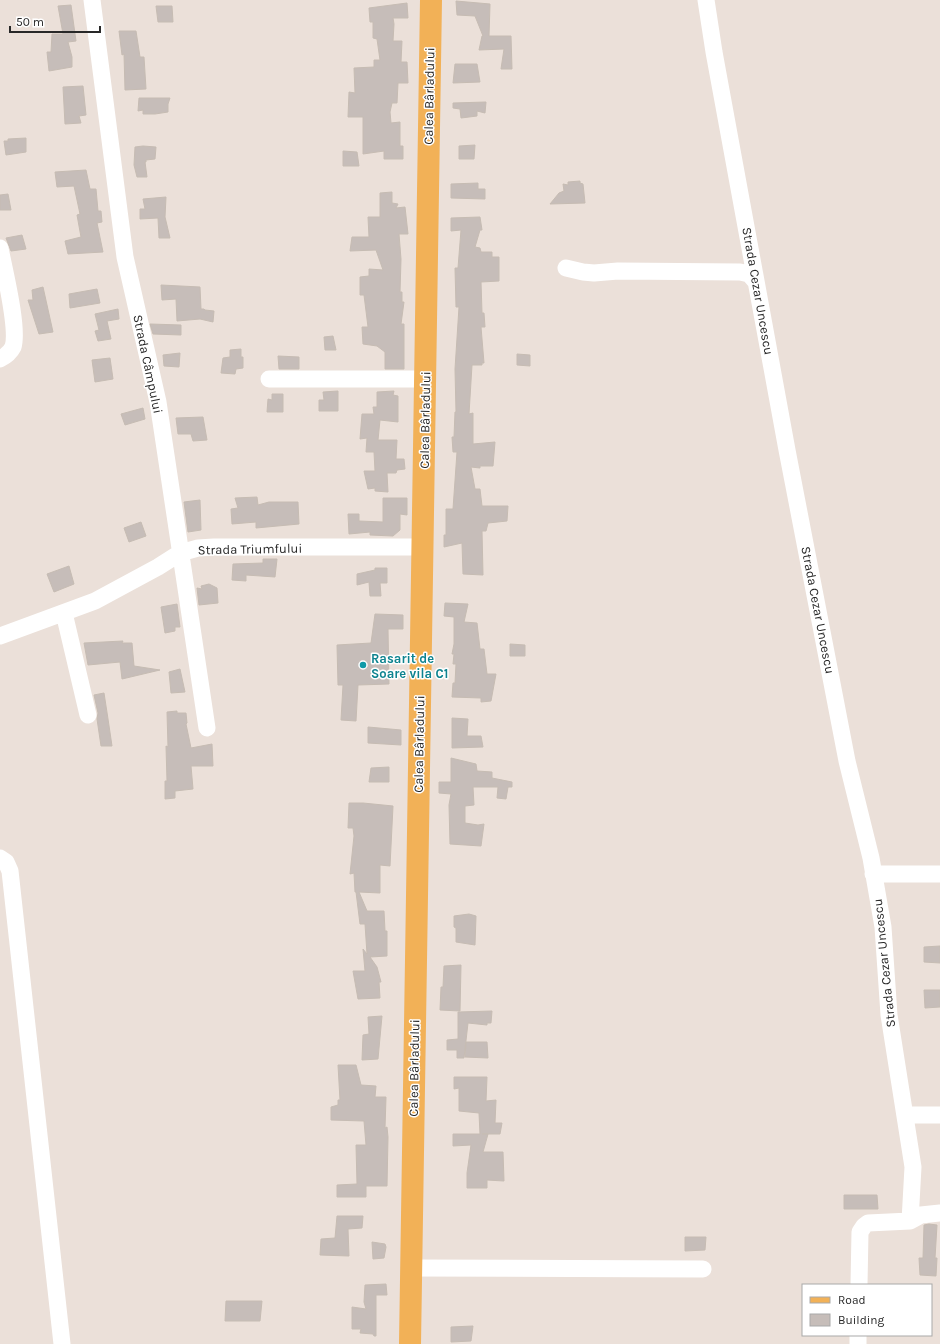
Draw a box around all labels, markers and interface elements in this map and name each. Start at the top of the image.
scale bar [10,8,100,34]
text: 50 m [16,15,44,29]
street label: Calea Bârladului [421,47,437,145]
street label: Strada Cezar Uncescu [739,226,777,356]
street label: Strada Câmpului [130,313,166,415]
street label: Calea Bârladului [417,371,433,469]
street label: Strada Triumfului [198,541,302,557]
street label: Strada Cezar Uncescu [798,545,838,675]
place label: Rasarit de Soare vila C1 [371,651,448,681]
marker: Rasarit de Soare vila C1 [358,660,368,670]
street label: Calea Bârladului [411,695,427,793]
street label: Strada Cezar Uncescu [870,898,898,1028]
street label: Calea Bârladului [406,1019,422,1117]
legend [802,1284,932,1336]
text: Road [838,1293,866,1307]
text: Building [838,1313,885,1327]

